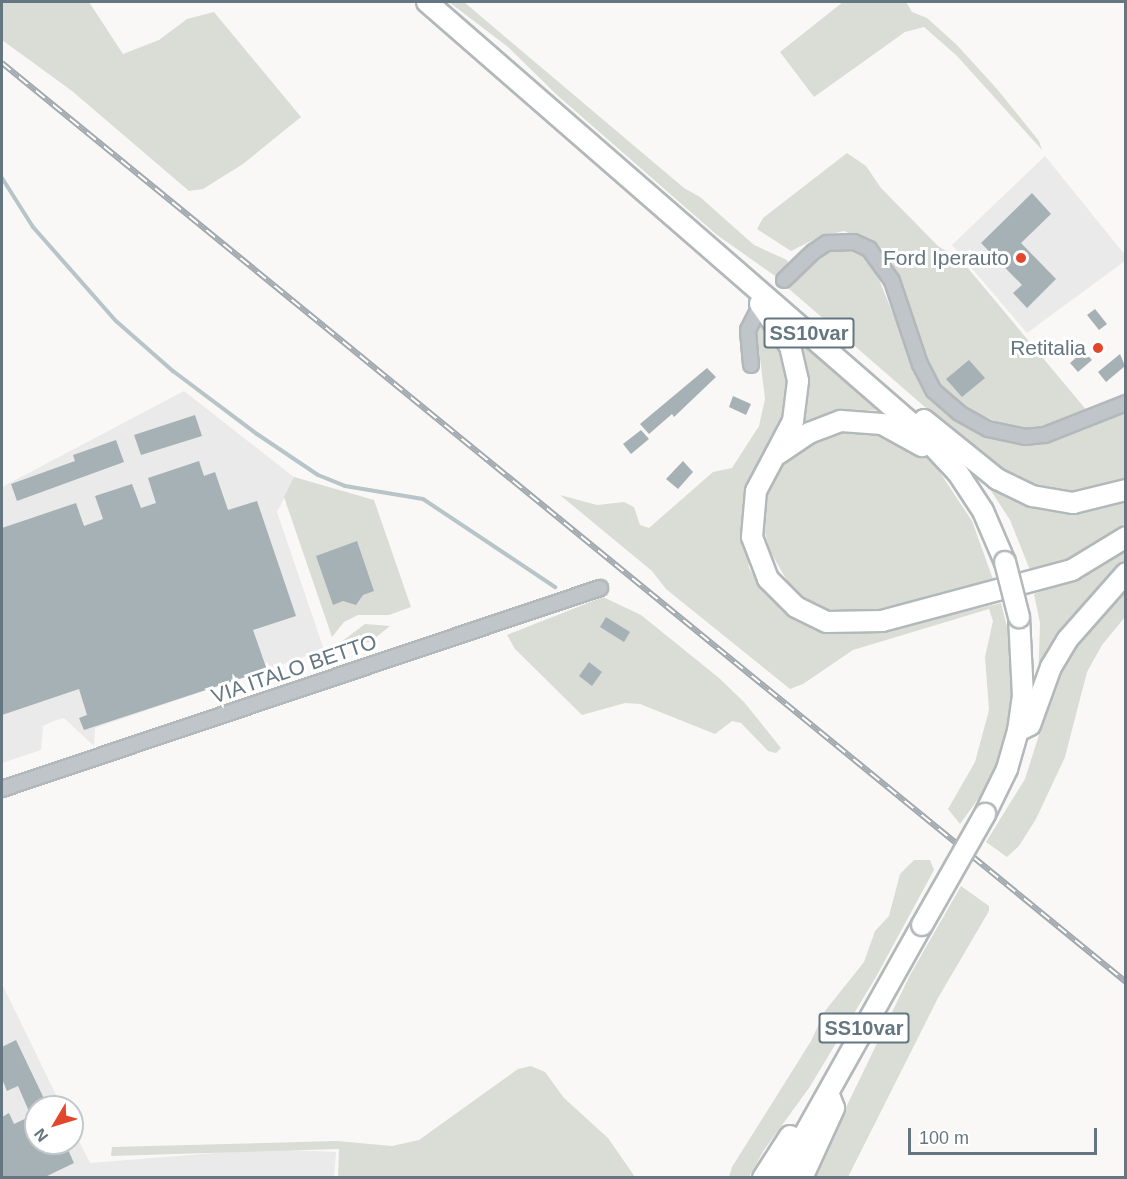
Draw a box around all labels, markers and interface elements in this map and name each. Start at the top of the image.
place label: Ford Iperauto [883,245,1009,271]
marker: Ford Iperauto [1014,251,1028,265]
road number: SS10var [762,316,856,350]
place label: Retitalia [1010,335,1086,361]
marker: Retitalia [1091,341,1105,355]
street label: VIA ITALO BETTO [208,629,380,709]
road number: SS10var [818,1011,910,1045]
north arrow [24,1095,84,1155]
scale bar [911,1116,1100,1154]
text: N [31,1125,51,1145]
text: 100 m [919,1128,969,1148]

